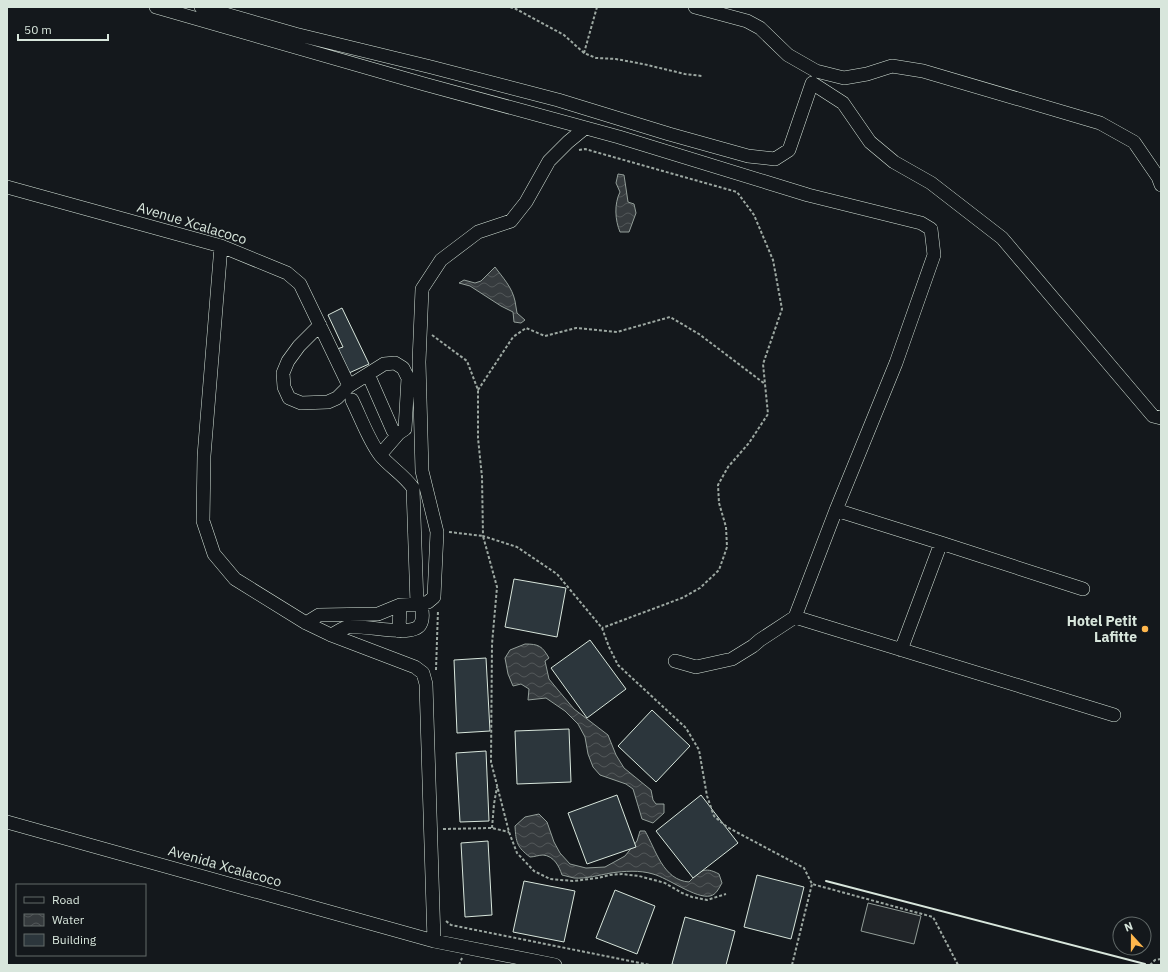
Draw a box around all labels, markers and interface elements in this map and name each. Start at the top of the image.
scale bar [18,16,108,42]
text: 50 m [24,22,52,37]
street label: Avenue Xcalacoco [135,198,249,248]
place label: Hotel Petit Lafitte [1067,612,1137,646]
marker: Hotel Petit Lafitte [1140,624,1150,634]
street label: Avenida Xcalacoco [166,841,284,891]
legend [16,884,146,956]
text: Road [52,892,80,907]
text: Water [52,912,85,927]
north arrow [1112,916,1152,956]
text: N [1122,919,1135,935]
text: Building [52,932,97,947]

